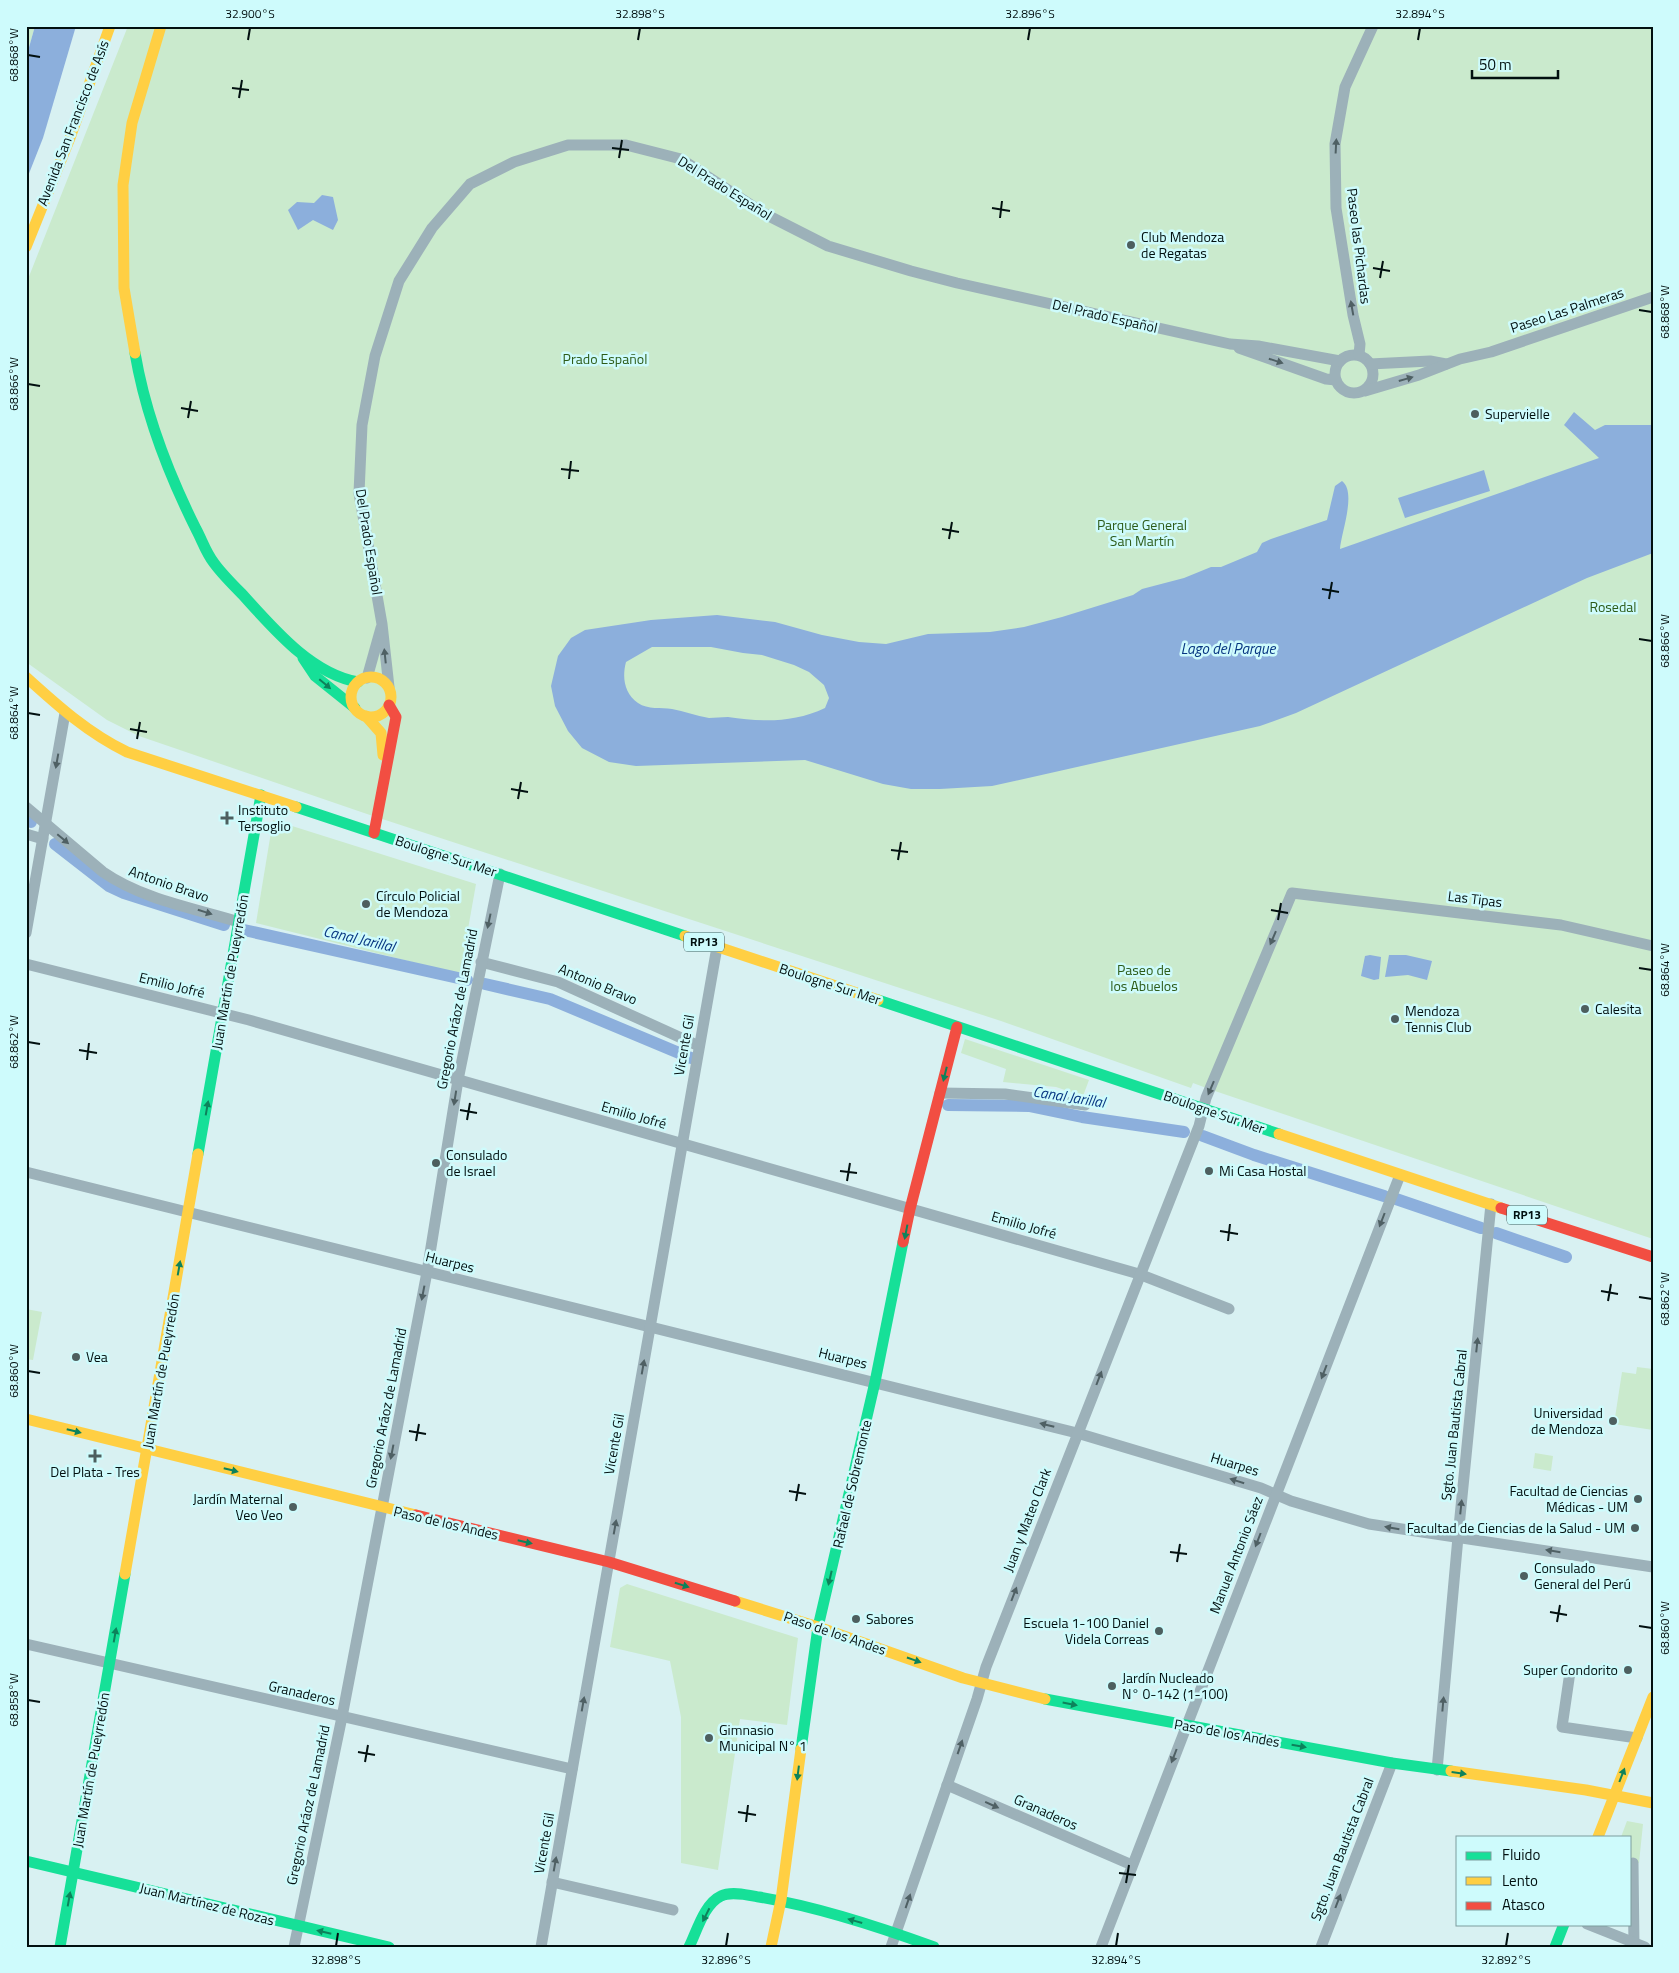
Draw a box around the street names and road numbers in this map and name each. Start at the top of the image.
street label: Avenida San Francisco de Asís [31,37,114,209]
street label: Del Prado Español [674,150,776,225]
street label: Paseo las Pichardas [1342,187,1377,305]
street label: Paseo Las Palmeras [1507,281,1626,338]
street label: Del Prado Español [1050,293,1160,338]
street label: Del Prado Español [351,487,388,597]
street label: Boulogne Sur Mer [393,829,500,882]
street label: Antonio Bravo [126,860,212,907]
street label: Las Tipas [1447,885,1503,912]
street label: Juan Martín de Pueyrredón [206,893,253,1051]
street label: Gregorio Aráoz de Lamadrid [431,927,482,1091]
road number: RP13 [684,932,724,952]
street label: Boulogne Sur Mer [777,957,884,1010]
street label: Antonio Bravo [556,958,641,1010]
street label: Emilio Jofré [137,966,207,1003]
street label: Vicente Gil [668,1013,699,1077]
street label: Boulogne Sur Mer [1161,1084,1268,1139]
street label: Emilio Jofré [599,1095,669,1134]
street label: Emilio Jofré [989,1205,1059,1244]
road number: RP13 [1507,1206,1547,1224]
street label: Huarpes [423,1245,477,1278]
street label: Juan Martín de Pueyrredón [137,1292,184,1450]
street label: Gregorio Aráoz de Lamadrid [360,1326,411,1490]
street label: Huarpes [816,1341,870,1374]
street label: Sgto. Juan Bautista Cabral [1435,1348,1472,1502]
street label: Vicente Gil [598,1412,629,1476]
street label: Rafael de Sobremonte [827,1418,876,1550]
street label: Huarpes [1208,1446,1262,1481]
street label: Juan y Mateo Clark [997,1465,1056,1575]
street label: Manuel Antonio Sáez [1203,1493,1268,1617]
street label: Paso de los Andes [392,1500,501,1545]
street label: Paso de los Andes [781,1605,889,1660]
street label: Granaderos [267,1675,338,1710]
street label: Juan Martín de Pueyrredón [67,1691,114,1849]
street label: Paso de los Andes [1173,1713,1282,1752]
street label: Gregorio Aráoz de Lamadrid [280,1723,335,1887]
street label: Sgto. Juan Bautista Cabral [1305,1774,1379,1923]
street label: Granaderos [1011,1788,1082,1835]
street label: Vicente Gil [528,1811,559,1875]
street label: Juan Martínez de Rozas [138,1877,277,1930]

